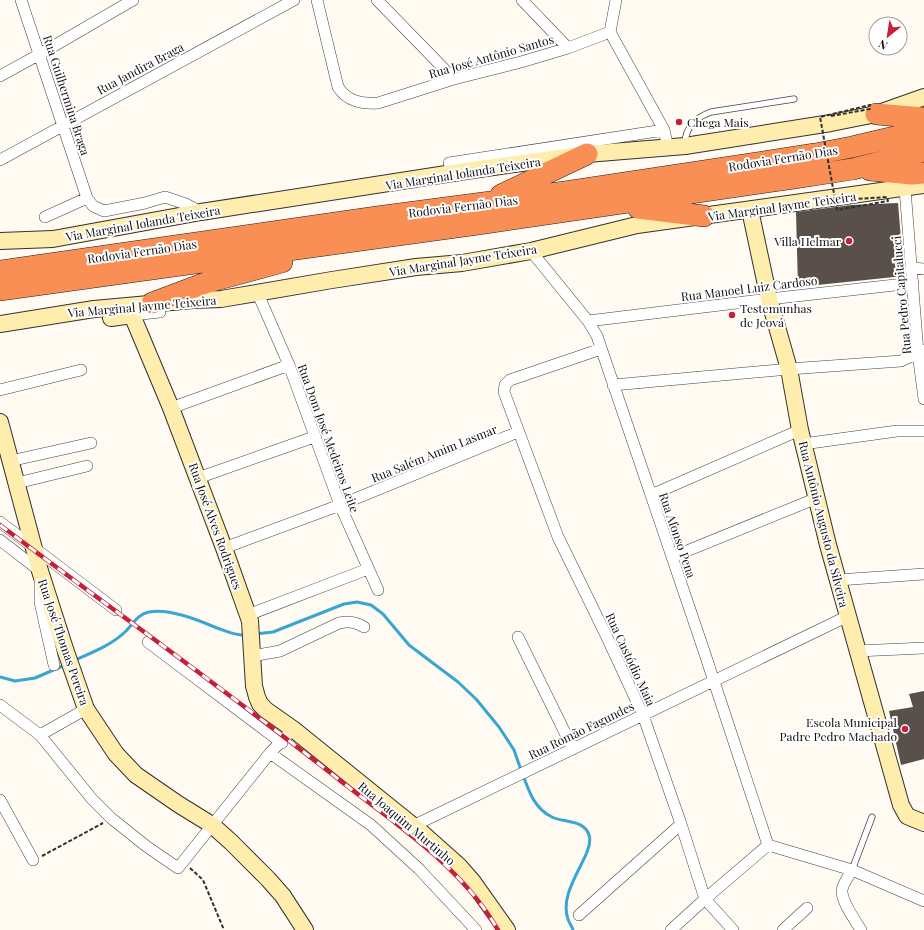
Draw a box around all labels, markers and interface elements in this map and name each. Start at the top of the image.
north arrow [868,16,908,56]
street label: Rua José Antônio Santos [427,30,555,82]
street label: Rua Guilhermina Braga [40,33,94,157]
text: N [876,37,890,54]
street label: Rua Jandira Braga [94,38,186,98]
place label: Chega Mais [687,114,749,130]
marker: Chega Mais [674,117,684,127]
street label: Rodovia Fernão Dias [727,141,839,175]
street label: Via Marginal Iolanda Teixeira [383,153,542,193]
street label: Via Marginal Jayme Teixeira [706,188,857,224]
street label: Rodovia Fernão Dias [407,191,519,221]
street label: Via Marginal Iolanda Teixeira [64,202,221,245]
place label: Villa Helmar [773,233,842,249]
street label: Rodovia Fernão Dias [86,235,198,267]
street label: Rua Pedro Capitalucci [888,235,914,355]
marker: Villa Helmar [844,236,854,246]
street label: Via Marginal Jayme Teixeira [387,240,538,280]
street label: Rua Manoel Luiz Cardoso [680,272,819,304]
street label: Via Marginal Jayme Teixeira [66,292,217,321]
place label: Testemunhas de Jeová [740,300,812,330]
marker: Testemunhas de Jeová [727,310,737,320]
street label: Rua Dom José Medeiros Leite [295,361,363,515]
street label: Rua Salém Amim Lasmar [369,420,500,486]
street label: Rua Antônio Augusto da Silveira [796,439,852,609]
street label: Rua José Alves Rodrigues [186,460,246,592]
street label: Rua Afonso Pena [656,490,700,580]
street label: Rua José Thomas Pereira [35,577,93,707]
street label: Rua Custódio Maia [602,610,660,708]
street label: Rua Romão Fagundes [526,697,636,763]
place label: Escola Municipal Padre Pedro Machado [780,714,898,744]
marker: Escola Municipal Padre Pedro Machado [900,724,910,734]
street label: Rua Joaquim Murtinho [355,778,459,869]

